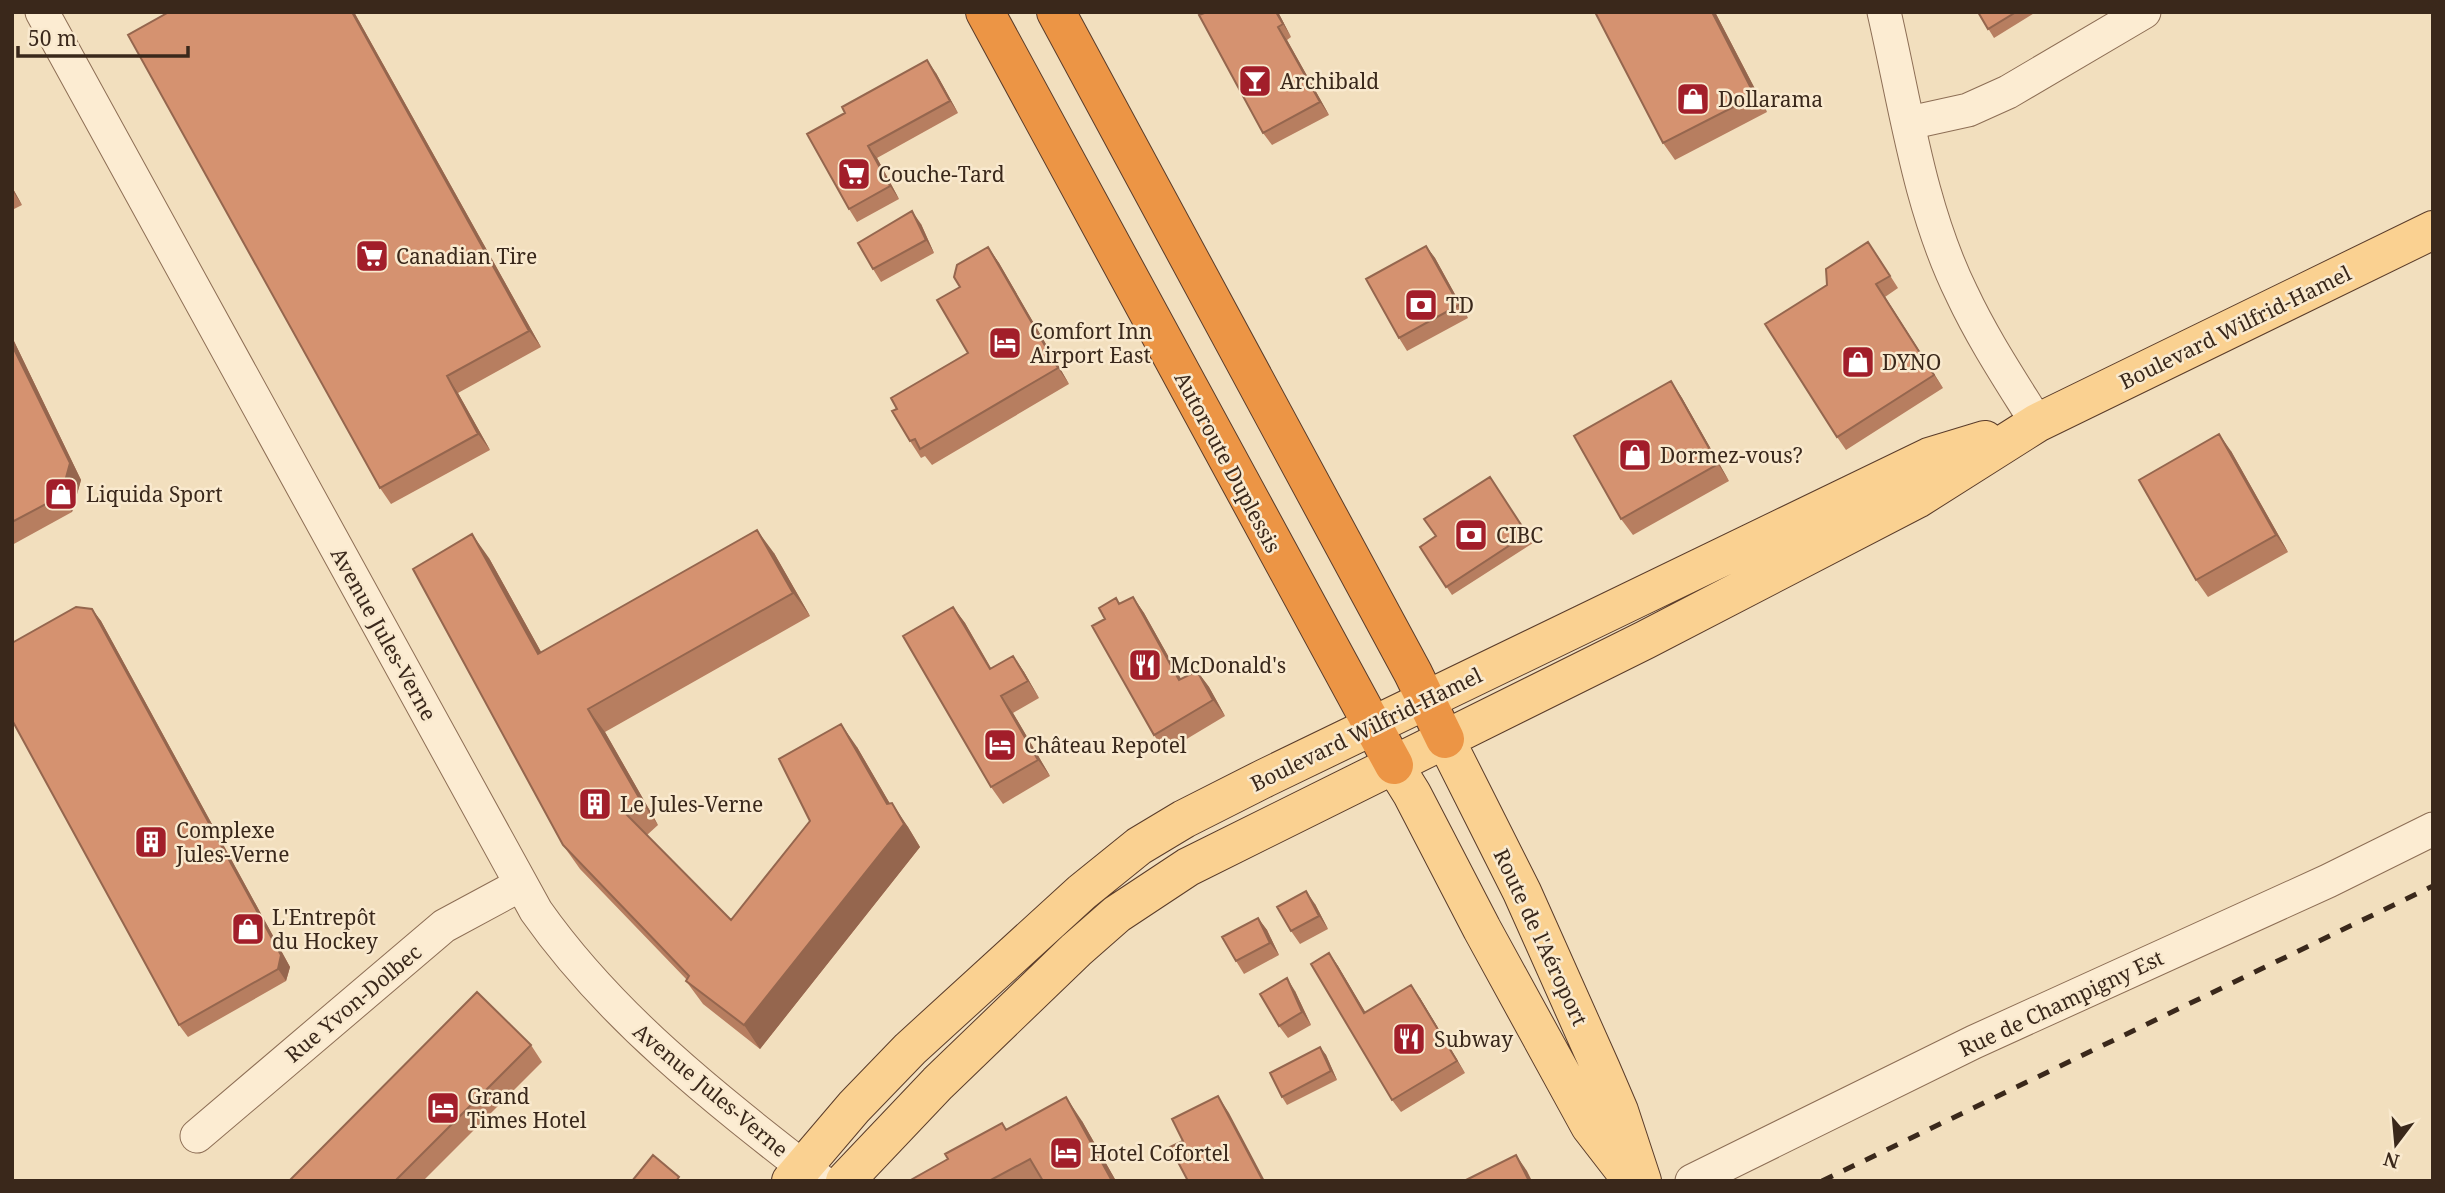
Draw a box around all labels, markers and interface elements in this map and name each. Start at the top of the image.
scale bar [18,14,187,58]
text: 50 m [28,24,77,52]
bar icon: Archibald [1236,62,1274,100]
place label: Archibald [1280,67,1379,95]
shop icon: Dollarama [1674,80,1712,118]
place label: Dollarama [1718,85,1823,113]
supermarket icon: Couche-Tard [835,155,873,193]
place label: Couche-Tard [878,160,1005,188]
supermarket icon: Canadian Tire [353,237,391,275]
place label: Canadian Tire [396,242,537,270]
street label: Boulevard Wilfrid-Hamel [2115,258,2356,395]
bank icon: TD [1402,286,1440,324]
place label: TD [1446,291,1474,319]
place label: Comfort Inn Airport East [1030,317,1152,369]
hotel icon: Comfort Inn Airport East [986,324,1024,362]
shop icon: DYNO [1839,343,1877,381]
place label: DYNO [1882,348,1941,376]
street label: Autoroute Duplessis [1168,367,1288,557]
shop icon: Dormez-vous? [1616,436,1654,474]
place label: Dormez-vous? [1660,441,1803,469]
shop icon: Liquida Sport [42,475,80,513]
place label: Liquida Sport [86,480,223,508]
bank icon: CIBC [1452,516,1490,554]
place label: CIBC [1496,521,1543,549]
street label: Avenue Jules-Verne [325,542,443,726]
restaurant icon: McDonald's [1126,646,1164,684]
place label: McDonald's [1170,651,1286,679]
street label: Boulevard Wilfrid-Hamel [1246,660,1487,797]
hotel icon: Château Repotel [981,726,1019,764]
place label: Château Repotel [1024,731,1187,759]
building icon: Le Jules-Verne [576,785,614,823]
place label: Le Jules-Verne [620,790,763,818]
place label: Complexe Jules-Verne [175,816,289,868]
building icon: Complexe Jules-Verne [132,823,170,861]
street label: Route de l'Aéroport [1488,844,1594,1030]
place label: L'Entrepôt du Hockey [272,903,378,955]
shop icon: L'Entrepôt du Hockey [229,910,267,948]
street label: Rue Yvon-Dolbec [279,938,427,1068]
street label: Rue de Champigny Est [1954,943,2168,1063]
street label: Avenue Jules-Verne [628,1017,794,1163]
restaurant icon: Subway [1390,1020,1428,1058]
place label: Subway [1434,1025,1513,1053]
place label: Grand Times Hotel [467,1082,587,1134]
hotel icon: Grand Times Hotel [424,1089,462,1127]
north arrow [2361,1109,2431,1179]
hotel icon: Hotel Cofortel [1047,1134,1085,1172]
place label: Hotel Cofortel [1090,1139,1230,1167]
text: N [2381,1146,2402,1175]

